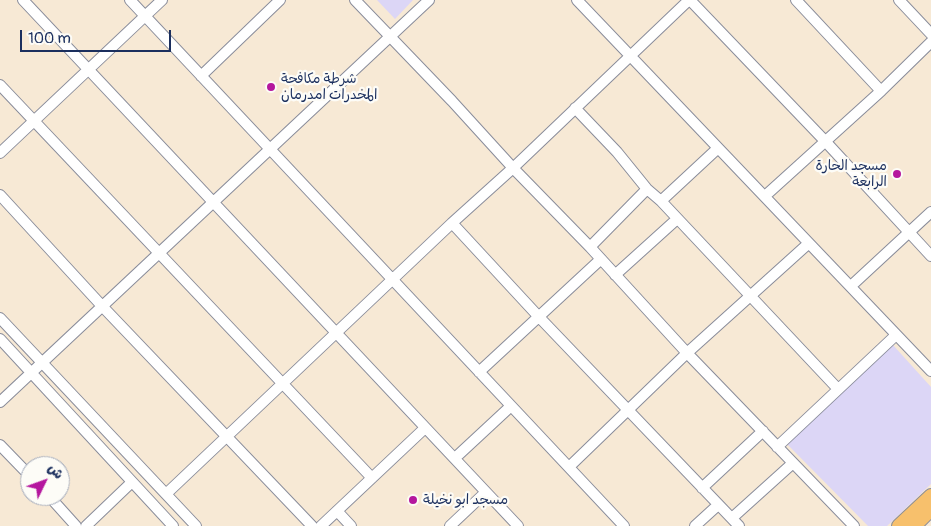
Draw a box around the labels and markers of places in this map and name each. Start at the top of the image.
place label: شرطة مكافحة المخدرات امدرمان [281,71,377,104]
marker: شرطة مكافحة المخدرات امدرمان [265,81,277,93]
place label: مسجد الحارة الرابعة [815,158,887,190]
marker: مسجد الحارة الرابعة [891,168,903,180]
place label: مسجد ابو نخيلة [423,492,508,508]
marker: مسجد ابو نخيلة [407,494,419,506]

